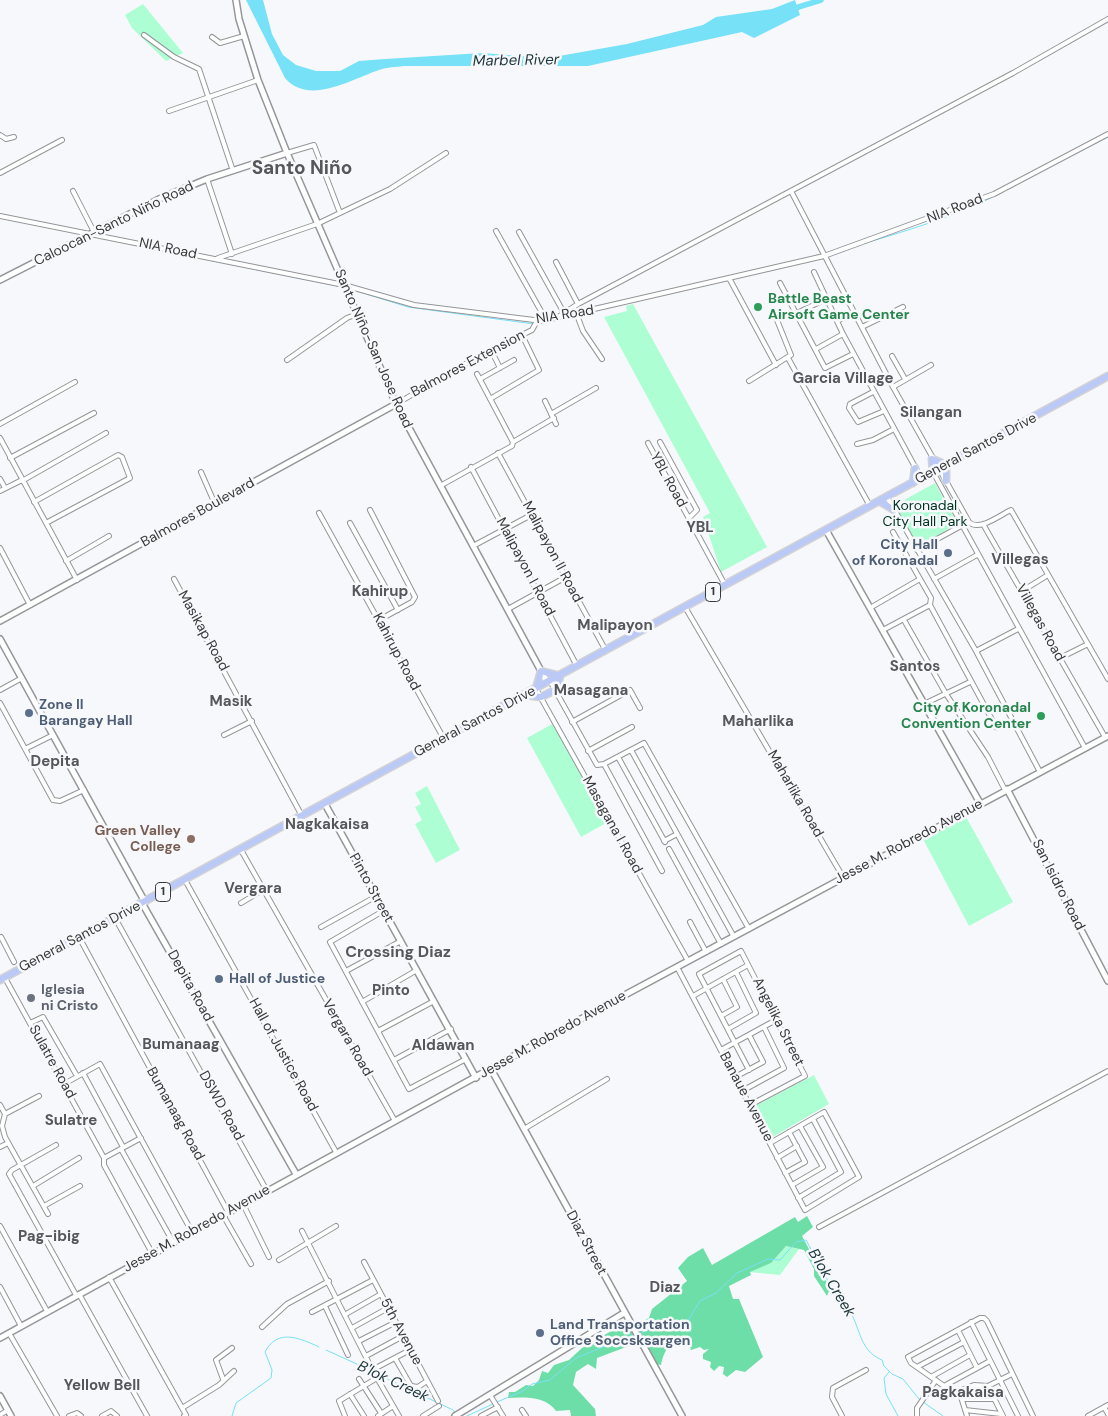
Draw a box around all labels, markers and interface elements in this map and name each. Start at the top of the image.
water label: Marbel River [473,51,559,71]
district label: Santo Niño [252,158,352,180]
street label: Caloocan-Santo Niño Road [31,178,197,270]
street label: NIA Road [925,191,985,227]
street label: NIA Road [138,235,198,263]
street label: Santo Niño-San Jose Road [330,267,416,431]
place label: Battle Beast Airsoft Game Center [768,291,909,324]
marker: Battle Beast Airsoft Game Center [752,301,764,313]
street label: NIA Road [535,302,595,328]
street label: Balmores Extension [408,327,528,401]
district label: Garcia Village [792,370,894,388]
district label: Silangan [900,404,962,422]
street label: General Santos Drive [912,410,1040,488]
street label: YBL Road [646,450,690,510]
street label: Balmores Boulevard [138,475,258,551]
park label: Koronadal City Hall Park [882,498,968,530]
street label: Malipayon II Road [518,499,586,605]
street label: Malipayon I Road [492,515,558,619]
district label: YBL [686,519,714,537]
place label: City Hall of Koronadal [852,537,938,570]
marker: City Hall of Koronadal [942,547,954,559]
district label: Villegas [991,551,1049,569]
street label: Villegas Road [1012,581,1068,665]
road number: 1 [706,582,720,602]
district label: Kahirup [352,583,408,601]
street label: Masikap Road [174,588,232,674]
street label: Kahirup Road [369,610,423,694]
district label: Malipayon [577,617,653,635]
district label: Santos [890,658,940,676]
district label: Masagana [554,682,628,700]
street label: General Santos Drive [411,683,539,761]
district label: Masik [210,693,252,711]
place label: Zone II Barangay Hall [39,697,132,730]
place label: City of Koronadal Convention Center [901,700,1031,732]
marker: Zone II Barangay Hall [23,707,35,719]
marker: City of Koronadal Convention Center [1035,710,1047,722]
district label: Maharlika [722,713,794,731]
street label: Maharlika Road [763,748,827,840]
district label: Depita [31,753,79,771]
street label: Masagana I Road [578,774,646,876]
street label: Jesse M. Robredo Avenue [832,796,986,888]
district label: Nagkakaisa [285,816,369,834]
place label: Green Valley College [95,823,181,856]
marker: Green Valley College [185,833,197,845]
street label: San Isidro Road [1028,837,1088,933]
street label: Pinto Street [345,850,397,926]
district label: Vergara [224,880,282,898]
road number: 1 [156,882,170,902]
street label: General Santos Drive [16,898,144,976]
district label: Crossing Diaz [345,943,451,963]
street label: Depita Road [163,947,217,1025]
place label: Hall of Justice [229,971,325,987]
marker: Hall of Justice [213,973,225,985]
street label: Angelika Street [748,975,808,1069]
place label: Iglesia ni Cristo [41,982,98,1014]
district label: Pinto [372,982,410,1000]
street label: Jesse M. Robredo Avenue [477,988,629,1082]
marker: Iglesia ni Cristo [25,992,37,1004]
street label: Hall of Justice Road [245,995,321,1115]
street label: Vergara Road [318,997,376,1079]
street label: Sulatre Road [25,1022,79,1102]
district label: Bumanaag [142,1036,220,1054]
district label: Aldawan [411,1037,475,1055]
street label: Banaue Avenue [715,1049,777,1145]
street label: Bumanaag Road [142,1064,208,1164]
street label: DSWD Road [195,1068,247,1144]
district label: Sulatre [45,1112,97,1130]
street label: Jesse M. Robredo Avenue [121,1182,273,1276]
street label: Diaz Street [562,1208,610,1278]
district label: Pag-ibig [18,1228,80,1246]
water label: B'lok Creek [804,1246,858,1320]
district label: Diaz [650,1279,680,1297]
street label: 5th Avenue [376,1296,426,1368]
place label: Land Transportation Office Soccsksargen [550,1317,690,1350]
marker: Land Transportation Office Soccsksargen [534,1327,546,1339]
water label: B'lok Creek [354,1358,432,1406]
district label: Yellow Bell [64,1377,140,1395]
district label: Pagkakaisa [922,1384,1004,1402]

